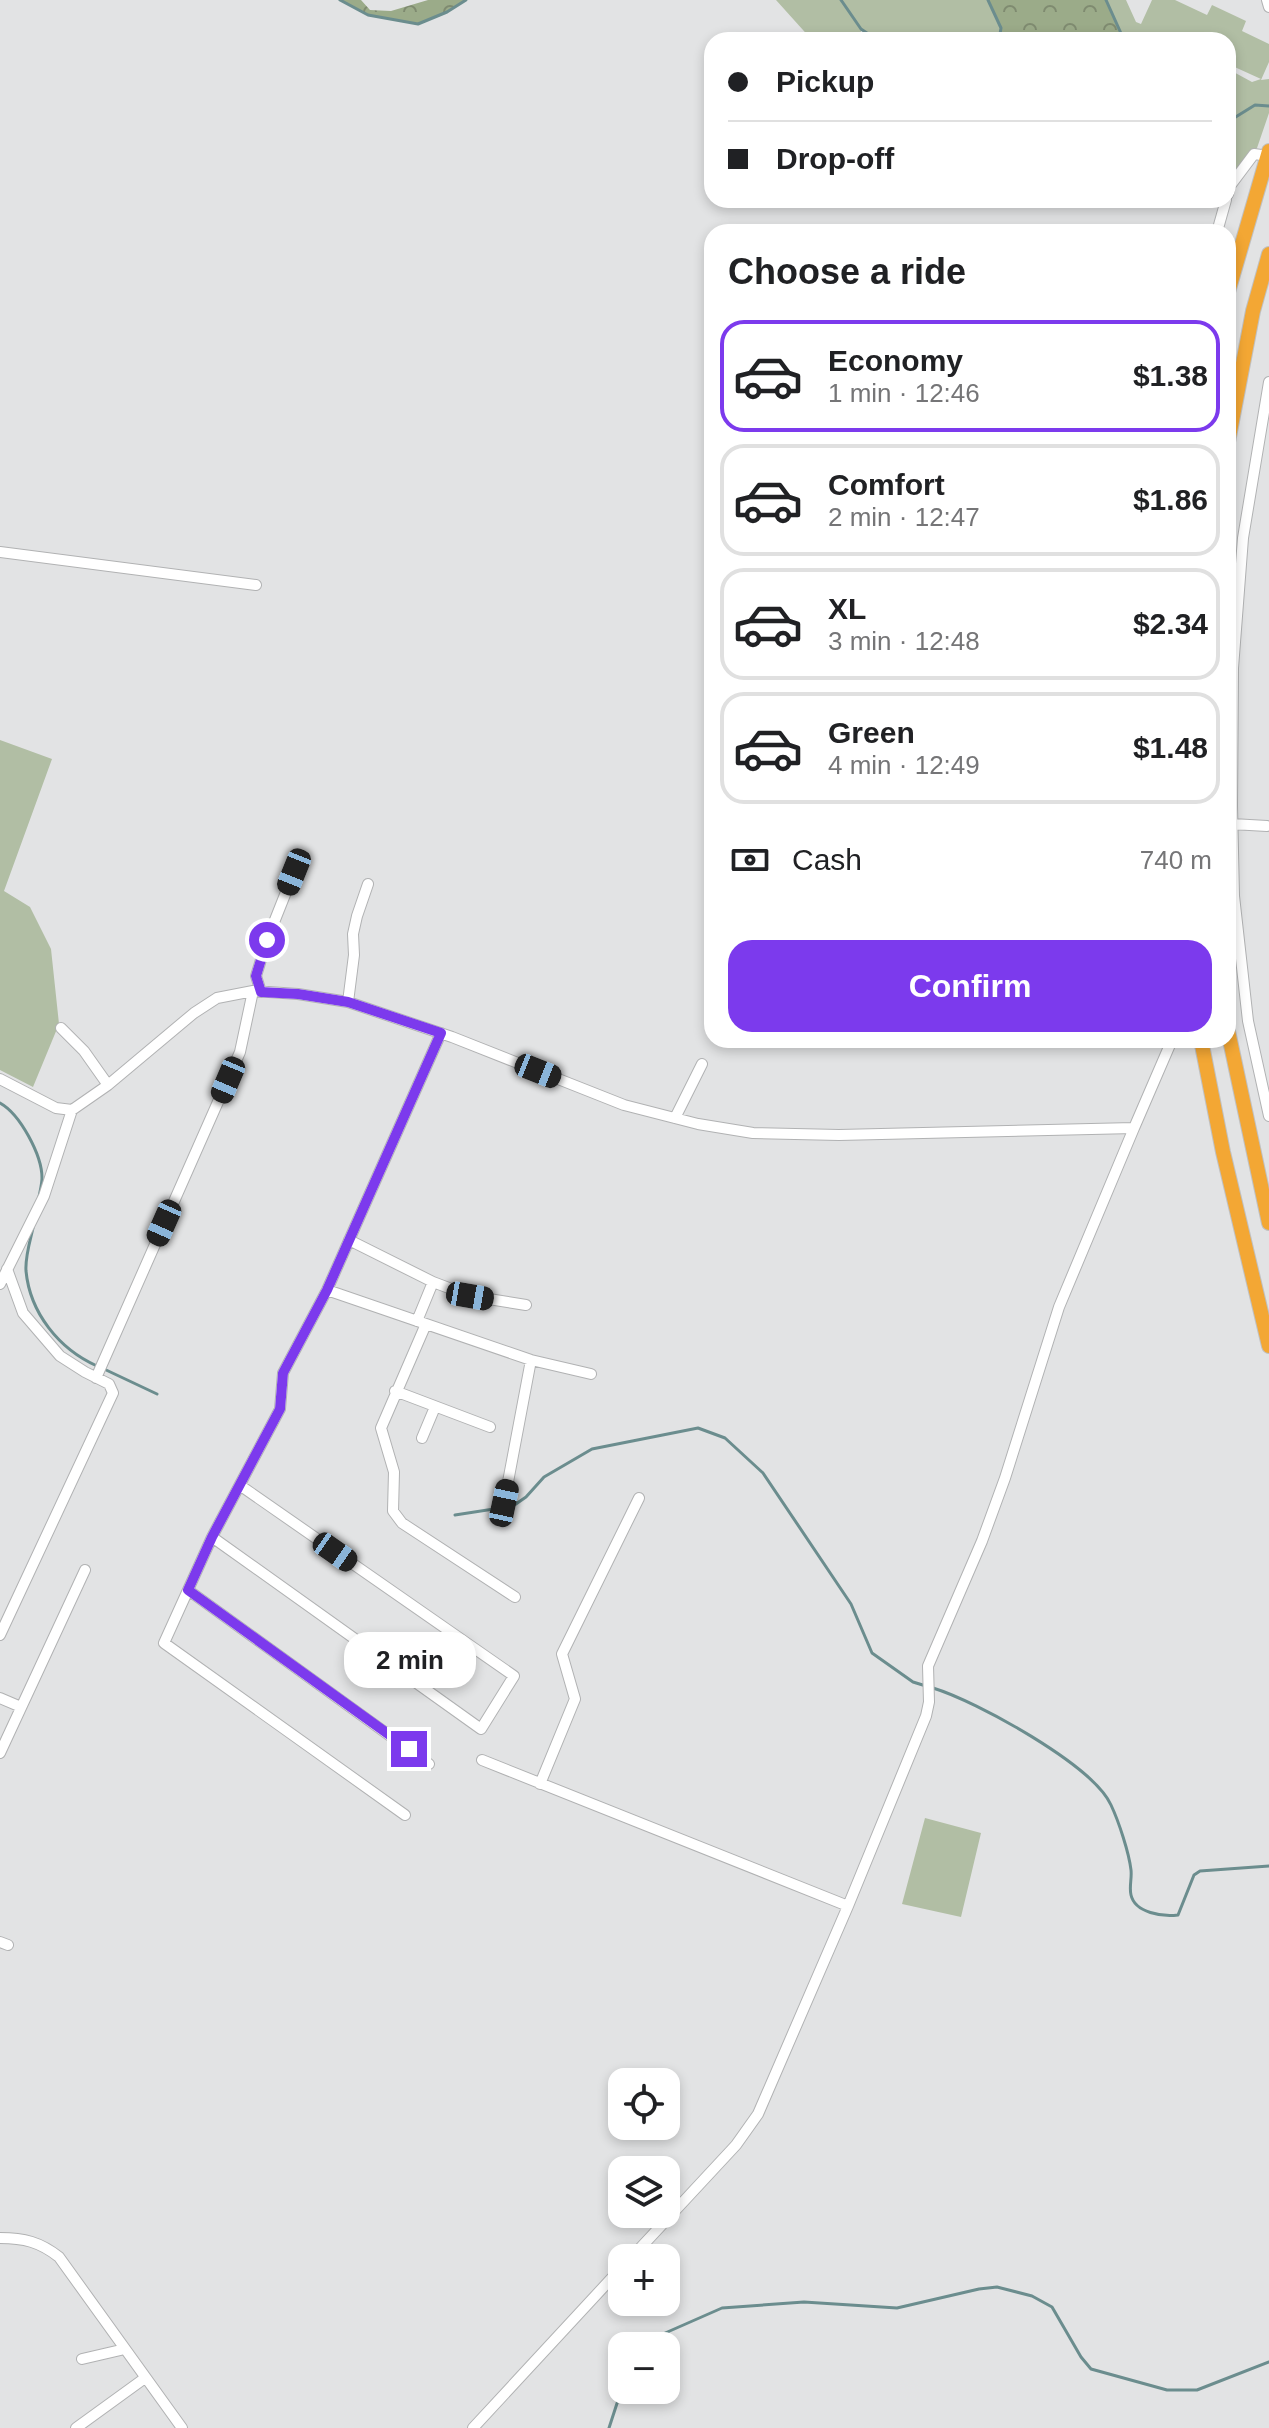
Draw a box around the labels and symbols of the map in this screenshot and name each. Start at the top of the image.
car [274,845,314,899]
route start [249,922,285,958]
car [511,1051,565,1091]
car [208,1053,248,1107]
car [143,1196,185,1250]
car [444,1280,496,1312]
car [487,1477,521,1529]
car [308,1528,362,1576]
callout: 2 min [343,1633,475,1689]
route end [391,1731,427,1767]

